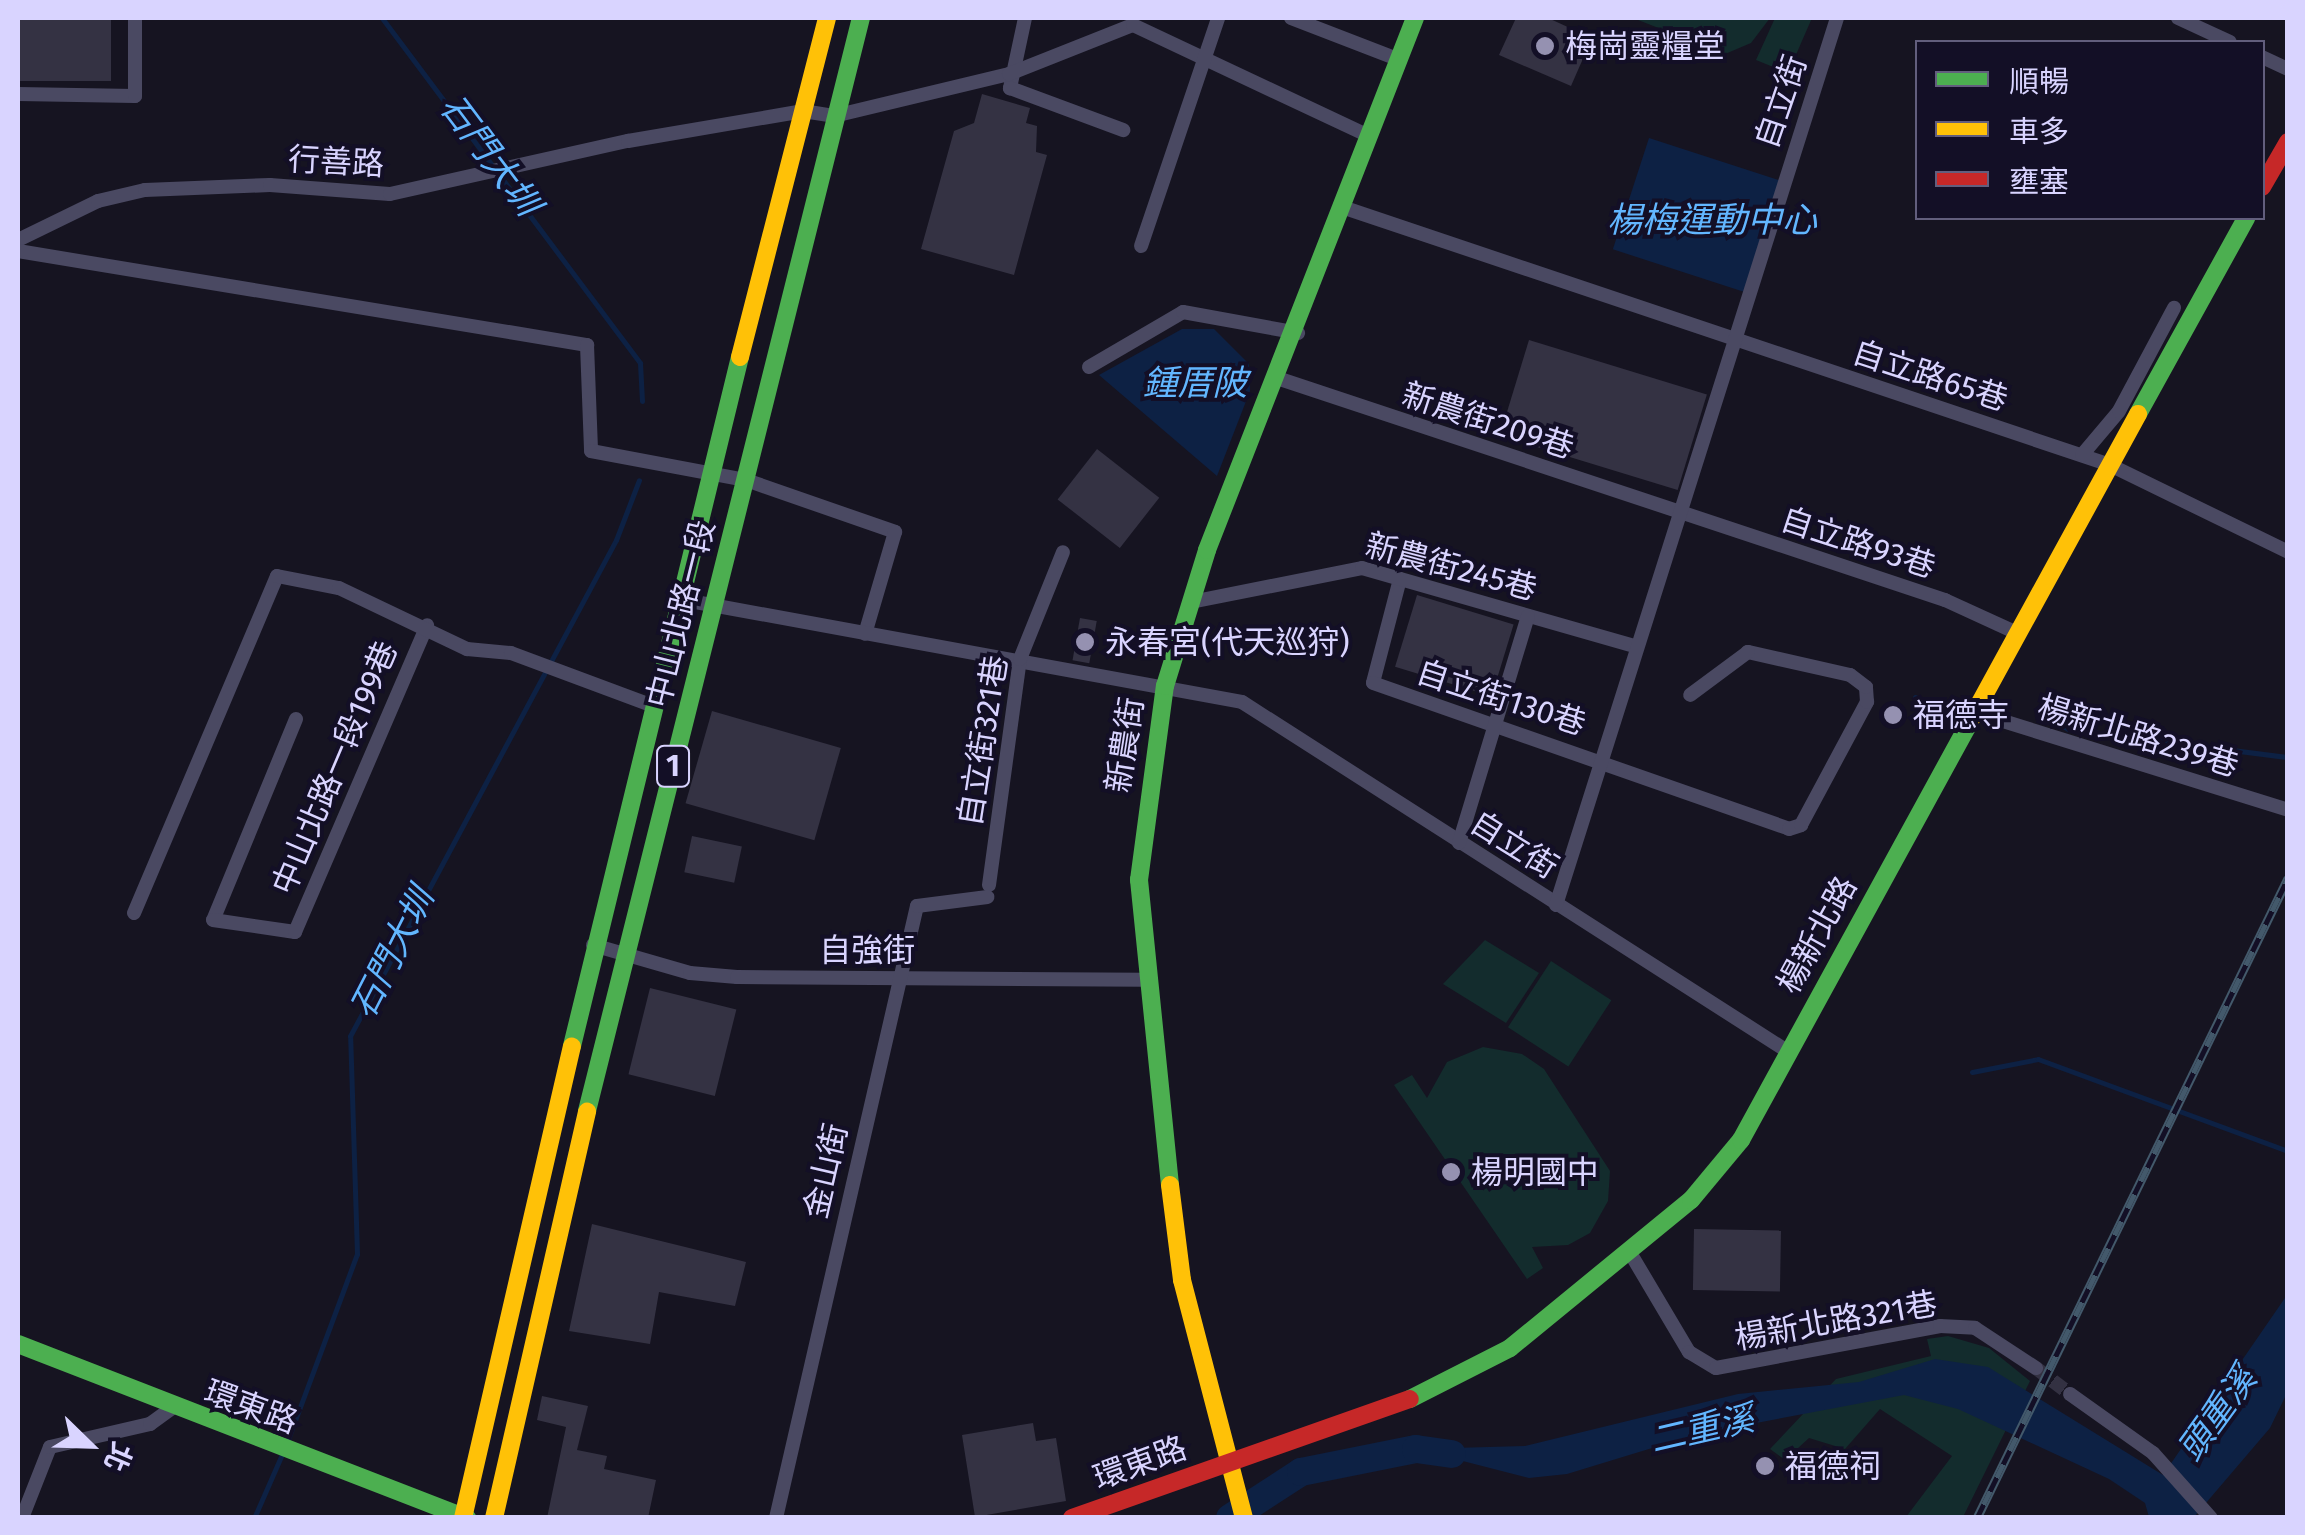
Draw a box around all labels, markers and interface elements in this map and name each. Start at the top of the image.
place label: 梅崗靈糧堂 [1565,27,1725,65]
marker: 梅崗靈糧堂 [1534,35,1556,57]
legend [1915,40,2265,220]
street label: 自立街 [1747,50,1815,154]
text: 順暢 [2009,64,2069,100]
water label: 石門大圳 [431,86,549,224]
text: 車多 [2009,114,2069,150]
street label: 行善路 [287,140,385,184]
text: 壅塞 [2009,164,2069,200]
water label: 楊梅運動中心 [1607,199,1817,241]
street label: 自立路65巷 [1848,333,2012,419]
water label: 鍾厝陂 [1143,362,1247,404]
street label: 新農街209巷 [1397,375,1579,467]
street label: 自立路93巷 [1776,500,1940,586]
street label: 中山北路一段 [639,516,723,712]
street label: 新農街245巷 [1361,526,1541,608]
place label: 永春宮(代天巡狩) [1105,623,1350,661]
marker: 永春宮(代天巡狩) [1074,631,1096,653]
street label: 中山北路一段199巷 [264,636,406,900]
street label: 自立街321巷 [951,653,1015,829]
street label: 自立街130巷 [1412,653,1590,743]
street label: 楊新北路239巷 [2033,687,2243,785]
street label: 新農街 [1099,695,1151,795]
place label: 福德寺 [1913,696,2009,734]
marker: 福德寺 [1882,704,1904,726]
road number: 1 [656,741,690,791]
street label: 自立街 [1463,803,1565,887]
street label: 楊新北路 [1769,870,1865,1000]
water label: 石門大圳 [342,881,442,1025]
street label: 自強街 [819,931,915,969]
street label: 金山街 [796,1120,856,1222]
place label: 楊明國中 [1471,1153,1599,1191]
marker: 楊明國中 [1440,1161,1462,1183]
street label: 楊新北路321巷 [1732,1284,1940,1358]
water label: 頭重溪 [2169,1359,2265,1469]
street label: 環東路 [199,1373,303,1441]
north arrow [40,1395,140,1495]
water label: 二重溪 [1646,1397,1758,1461]
street label: 環東路 [1088,1429,1192,1497]
text: 北 [97,1438,139,1476]
place label: 福德祠 [1785,1447,1881,1485]
marker: 福德祠 [1754,1455,1776,1477]

